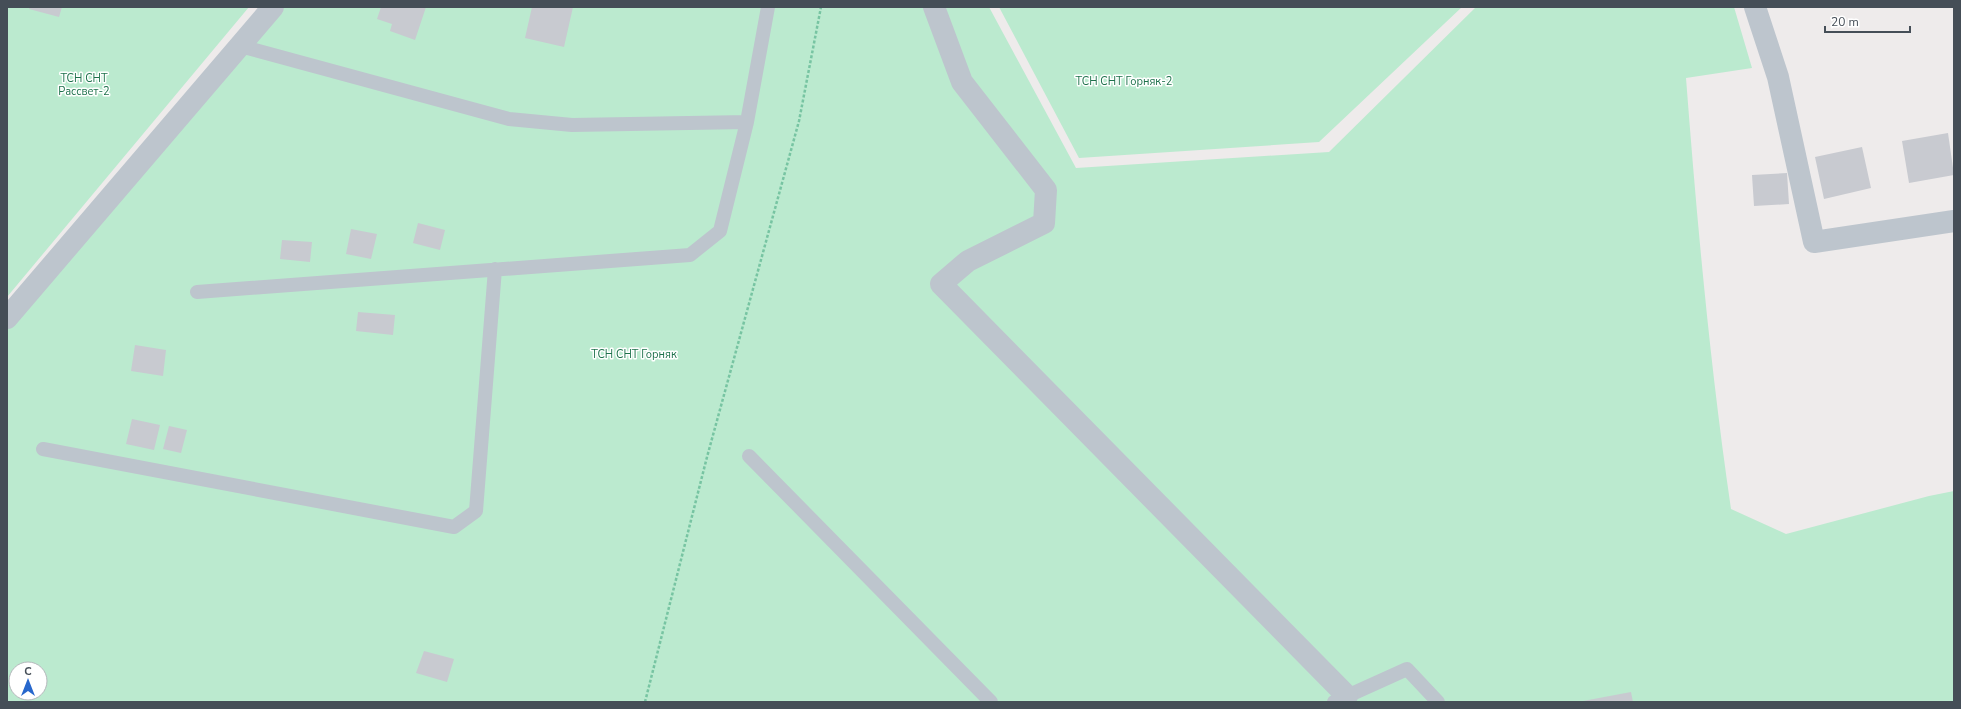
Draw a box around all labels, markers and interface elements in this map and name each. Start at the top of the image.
scale bar [1825,8,1910,34]
text: 20 m [1831,14,1859,30]
park label: ТСН СНТ Рассвет-2 [58,71,110,99]
park label: ТСН СНТ Горняк-2 [1076,74,1172,89]
park label: ТСН СНТ Горняк [591,347,677,362]
north arrow [8,661,48,701]
text: С [24,664,32,679]

